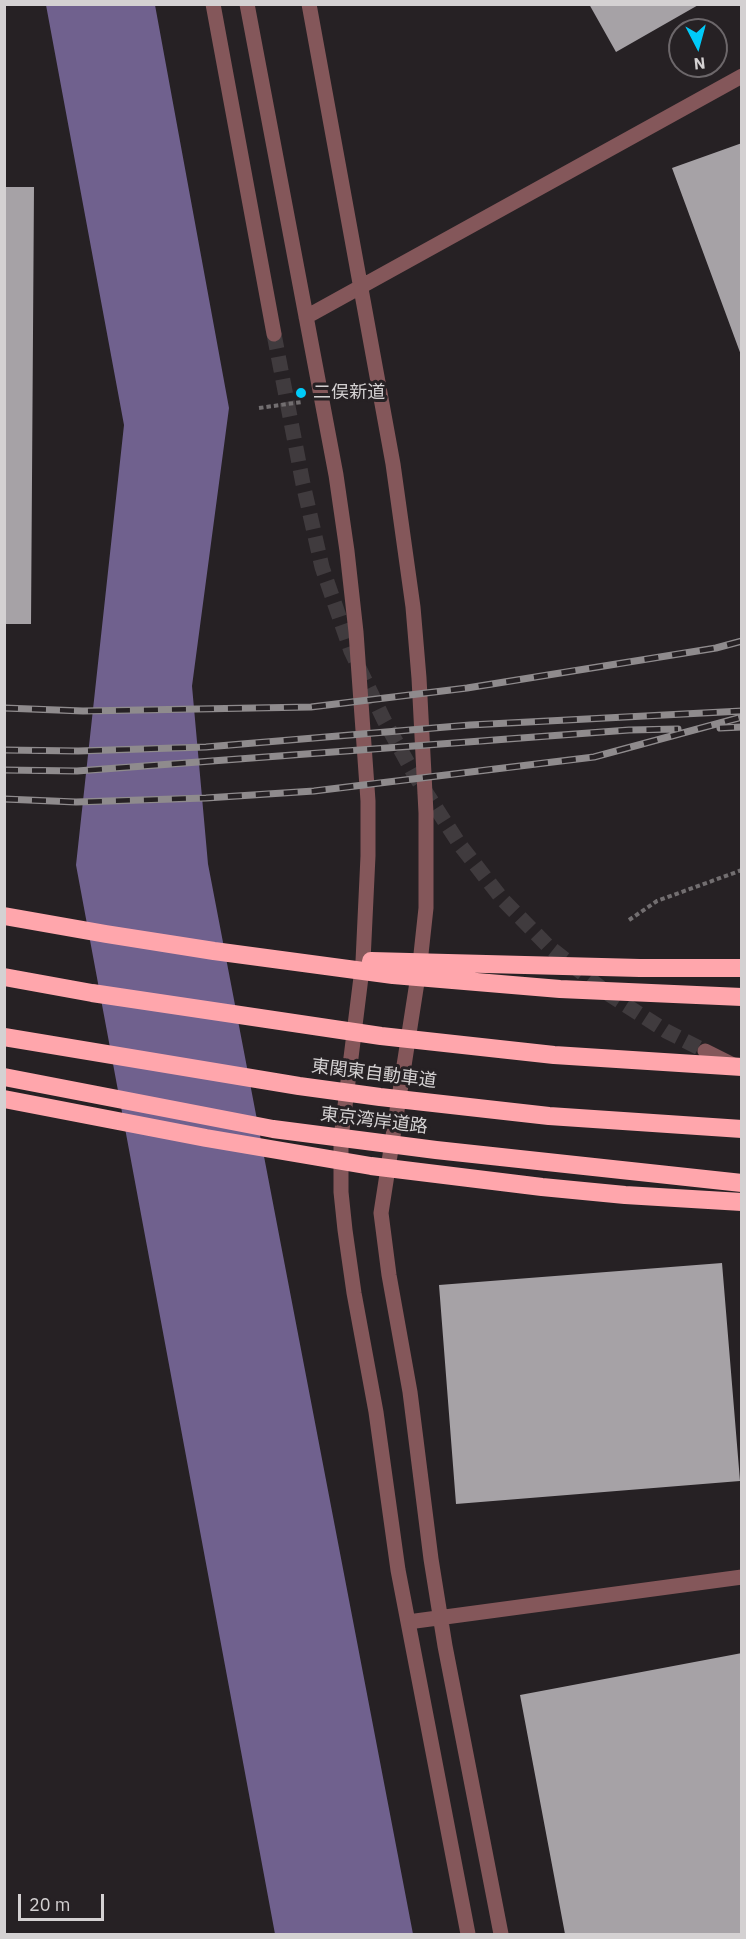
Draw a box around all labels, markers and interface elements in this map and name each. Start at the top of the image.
north arrow [668,18,728,78]
text: N [693,53,706,74]
place label: 二俣新道 [313,382,385,404]
marker: 二俣新道 [294,386,308,400]
street label: 東関東自動車道 [310,1056,438,1092]
street label: 東京湾岸道路 [319,1104,429,1138]
scale bar [21,1882,106,1920]
text: 20 m [29,1893,71,1916]

